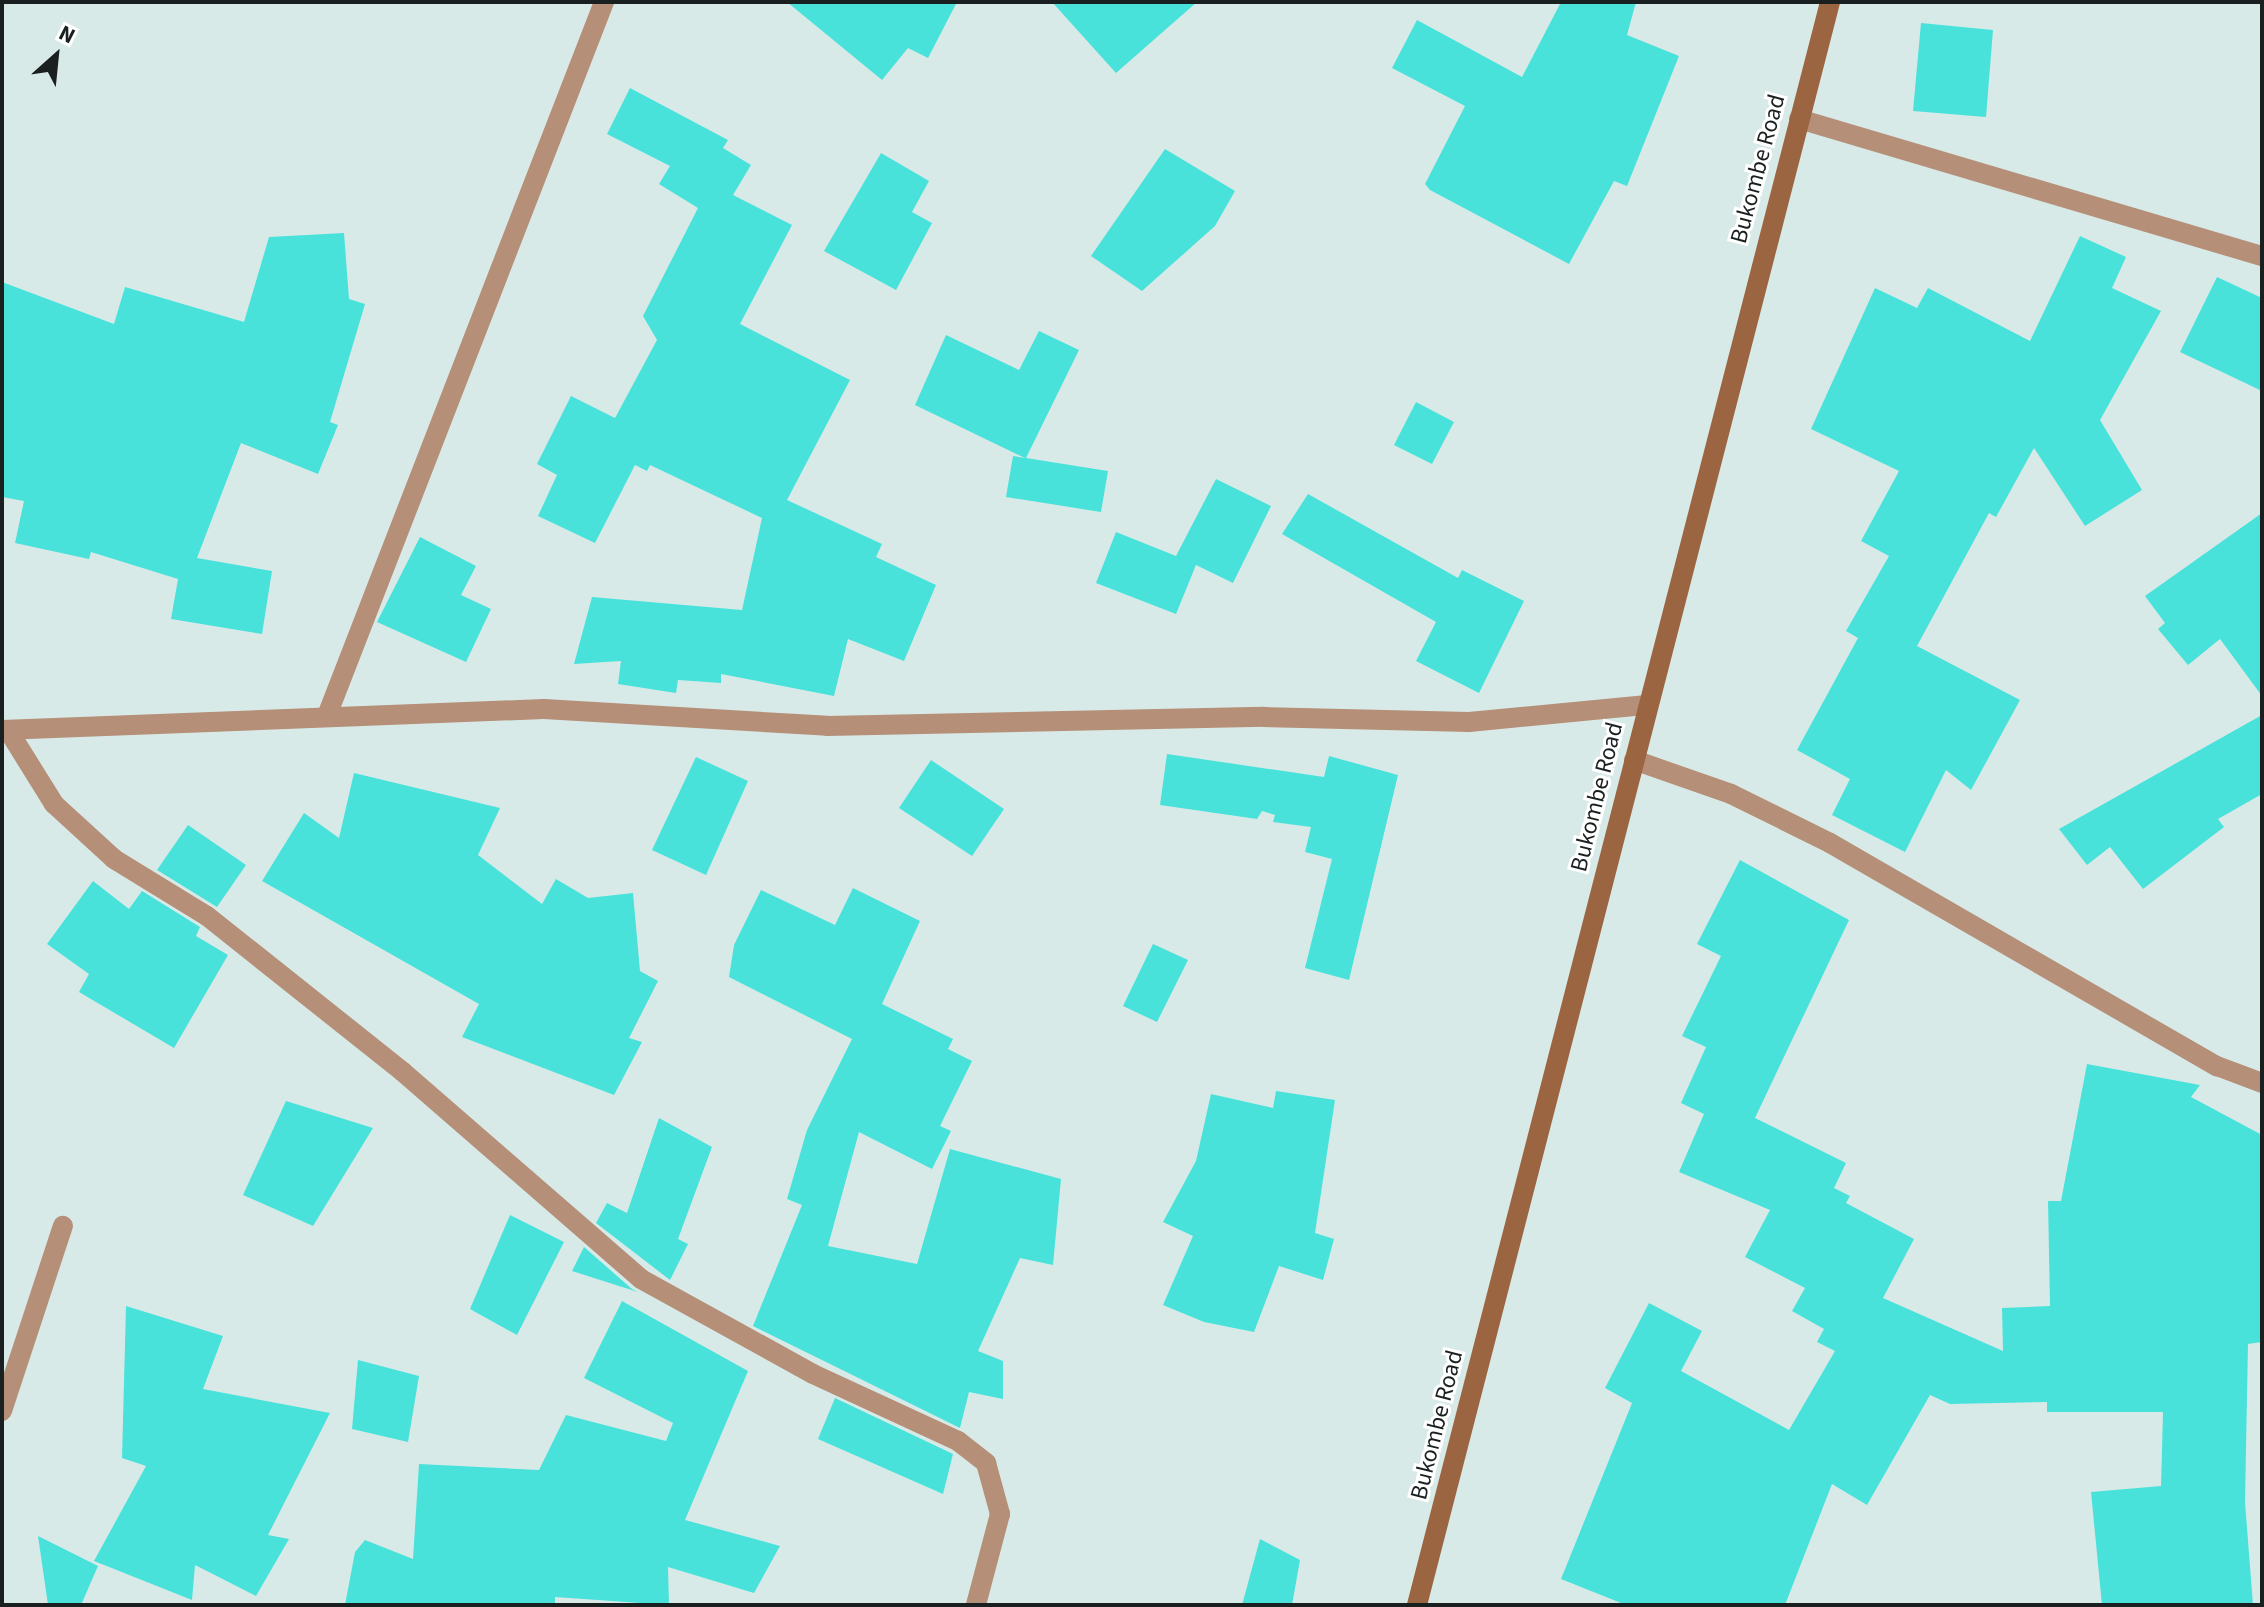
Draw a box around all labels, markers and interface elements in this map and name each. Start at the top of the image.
north arrow [16,16,96,96]
text: N [53,17,81,52]
street label: Bukombe Road [1724,91,1792,247]
street label: Bukombe Road [1565,719,1629,875]
street label: Bukombe Road [1405,1347,1469,1503]

